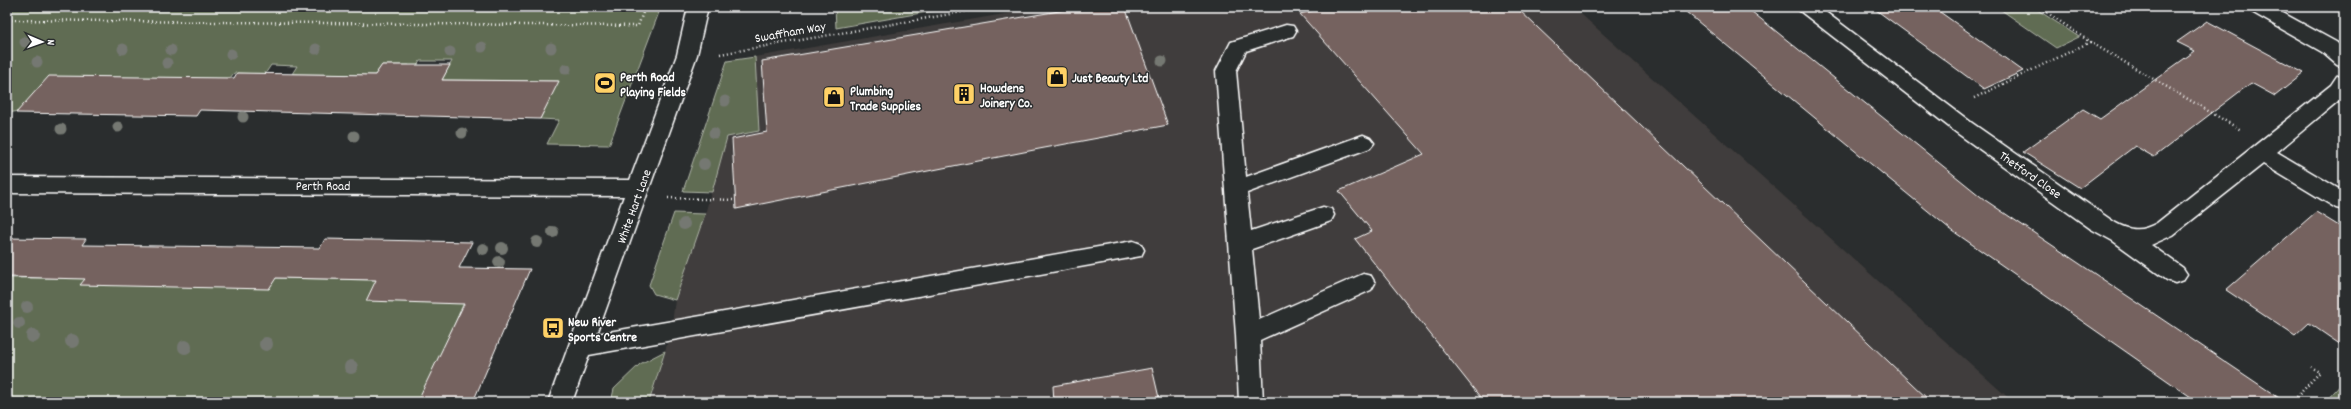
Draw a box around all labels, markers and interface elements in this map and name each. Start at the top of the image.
street label: Swaffham Way [753,18,828,49]
north arrow [22,22,62,62]
text: N [42,39,58,46]
shop icon: Just Beauty Ltd [1044,64,1070,90]
place label: Perth Road Playing Fields [620,69,687,103]
sports icon: Perth Road Playing Fields [592,70,618,96]
place label: Just Beauty Ltd [1072,70,1148,89]
place label: Howdens Joinery Co. [980,80,1032,114]
building icon: Howdens Joinery Co. [951,81,977,107]
place label: Plumbing Trade Supplies [850,83,921,117]
shop icon: Plumbing Trade Supplies [821,84,847,110]
street label: Thetford Close [1994,147,2065,205]
street label: White Hart Lane [613,167,658,247]
street label: Perth Road [296,178,350,197]
place label: New River Sports Centre [568,314,637,348]
bus stop icon: New River Sports Centre [540,315,566,341]

